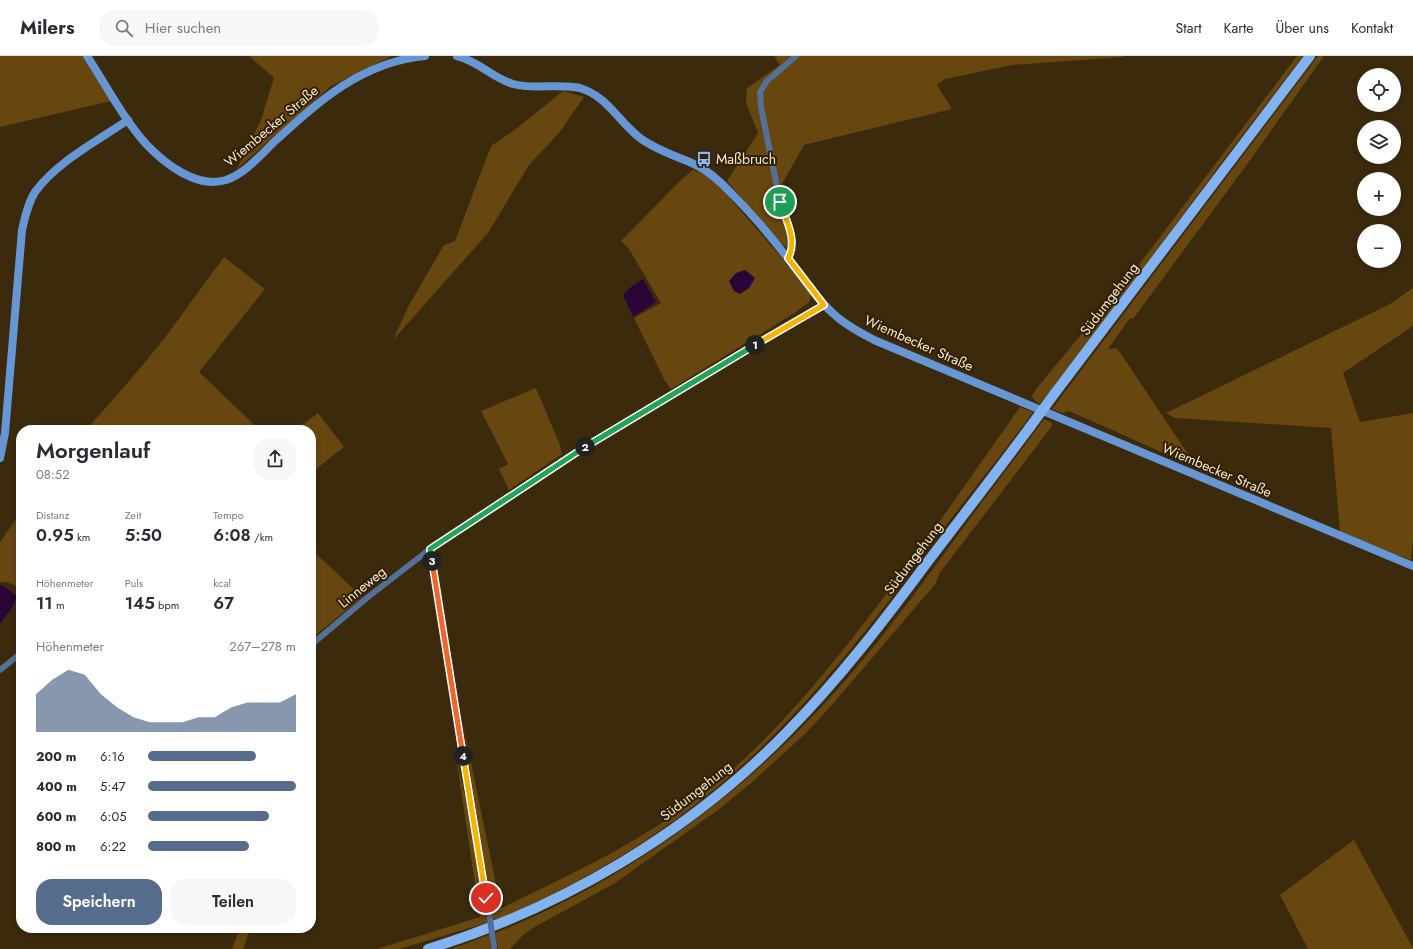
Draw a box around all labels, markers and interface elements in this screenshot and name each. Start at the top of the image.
search box [99,10,379,46]
text: Milers [20,14,75,41]
icon: search [113,17,135,39]
text: Hier suchen [145,17,221,39]
text: Start [1176,18,1202,38]
text: Karte [1224,18,1254,38]
text: Über uns [1276,18,1329,38]
text: Kontakt [1351,18,1393,38]
map controls [1357,68,1401,268]
button: locate [1357,68,1401,112]
street label: Wiembecker Straße [220,81,322,171]
button: layers [1357,120,1401,164]
place label: Maßbruch [716,149,776,169]
bus stop icon: Maßbruch [695,150,713,168]
button: + [1357,172,1401,216]
pin [763,185,797,219]
icon: arrive [769,191,791,213]
button: − [1357,224,1401,268]
street label: Südumgehung [1075,258,1143,340]
street label: Wiembecker Straße [861,310,977,376]
pin: 1 [745,335,765,355]
text: 1 [752,337,758,353]
text: Morgenlauf [36,434,150,466]
pin: 2 [575,437,595,457]
button: share [254,438,296,480]
street label: Wiembecker Straße [1159,438,1275,502]
text: 2 [581,439,589,455]
text: 08:52 [36,465,70,484]
text: Distanz [36,507,70,523]
text: Zeit [125,507,142,523]
text: Tempo [213,507,244,523]
street label: Südumgehung [879,517,947,599]
text: 0.95 [36,523,74,547]
text: 5:50 [125,523,162,547]
text: 6:08 [213,523,251,547]
text: km [74,529,90,545]
text: /km [251,529,273,545]
pin: 3 [422,551,442,571]
text: 3 [429,553,435,569]
street label: Linneweg [334,562,390,612]
text: Höhenmeter [36,575,93,591]
text: Puls [125,575,143,591]
text: kcal [213,575,231,591]
text: 11 [36,591,53,615]
text: 145 [125,591,155,615]
text: 67 [213,591,234,615]
text: m [53,597,65,613]
text: bpm [155,597,179,613]
text: Höhenmeter [36,637,104,656]
text: 267–278 m [229,637,296,656]
pin: 4 [453,746,473,766]
text: 200 m [36,747,76,766]
text: 6:16 [100,747,125,766]
text: 4 [459,748,467,764]
street label: Südumgehung [656,756,736,826]
text: 400 m [36,777,77,796]
text: 5:47 [100,777,126,796]
text: 600 m [36,807,76,826]
text: 6:05 [100,807,127,826]
text: 800 m [36,837,76,856]
text: 6:22 [100,837,126,856]
button: Speichern [36,879,162,925]
button: Teilen [170,879,296,925]
pin [469,881,503,915]
icon: check [475,887,497,909]

